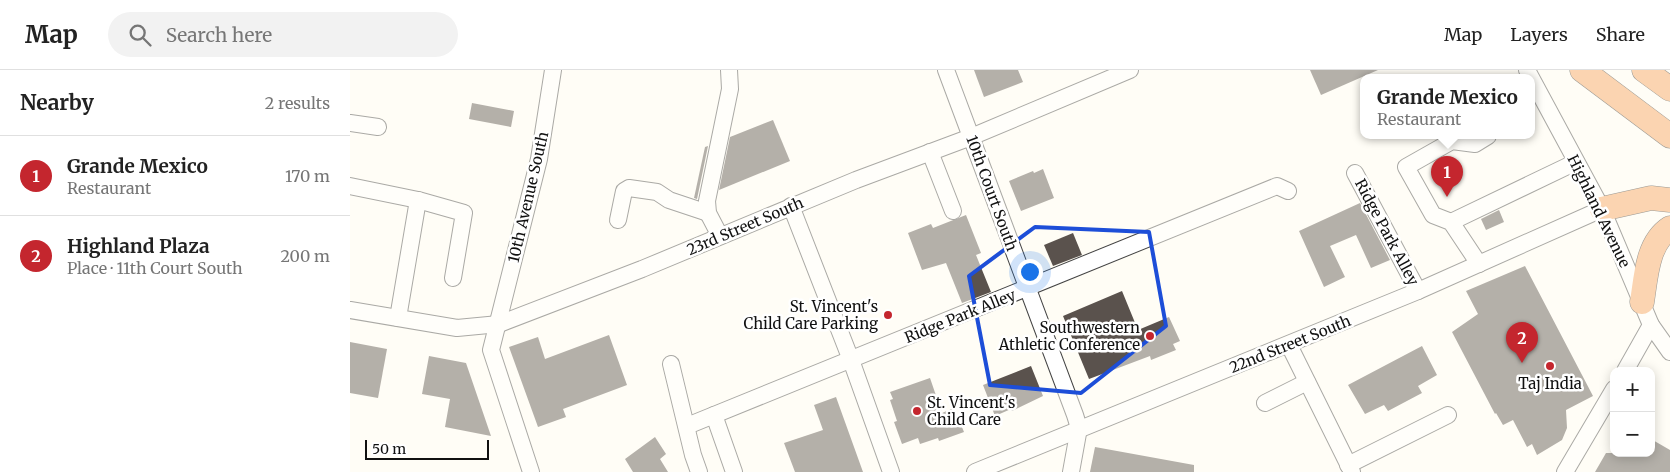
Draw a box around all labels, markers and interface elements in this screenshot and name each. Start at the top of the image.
search box [108,12,458,57]
text: Map [25,19,78,50]
icon: search [126,21,154,49]
text: Search here [166,23,272,47]
text: Map [1444,23,1482,46]
text: Layers [1510,23,1568,46]
text: Share [1596,23,1645,46]
popup [1360,74,1535,139]
text: Grande Mexico [1377,85,1518,109]
text: Nearby [20,89,94,116]
text: 2 results [265,93,330,113]
text: Restaurant [1377,109,1461,129]
street label: 10th Avenue South [504,130,552,264]
street label: 10th Court South [962,133,1022,253]
street label: Highland Avenue [1563,151,1635,271]
text: Grande Mexico [67,154,208,178]
pin: 1 [1431,156,1463,197]
text: 1 [32,166,40,186]
text: 170 m [285,166,330,186]
street label: Ridge Park Alley [1351,175,1423,289]
text: Restaurant [67,178,151,198]
street label: 23rd Street South [684,193,806,259]
text: Highland Plaza [67,234,210,258]
text: 2 [31,246,41,266]
text: 200 m [280,246,330,266]
text: Place · 11th Court South [67,258,243,278]
your location [1017,259,1043,285]
street label: Ridge Park Alley [902,285,1019,347]
place label: St. Vincent's Child Care Parking [743,297,878,333]
marker: St. Vincent's Child Care Parking [882,309,894,321]
street label: 22nd Street South [1227,311,1354,377]
place label: Southwestern Athletic Conference [998,318,1140,354]
pin: 2 [1506,322,1538,363]
marker: Southwestern Athletic Conference [1144,330,1156,342]
marker: Taj India [1544,360,1556,372]
map controls [1610,367,1655,457]
button: + [1610,367,1655,412]
place label: Taj India [1518,374,1582,393]
place label: St. Vincent's Child Care [927,393,1015,429]
marker: St. Vincent's Child Care [911,405,923,417]
button: − [1610,412,1655,457]
scale bar [365,437,489,460]
text: 50 m [372,440,406,458]

